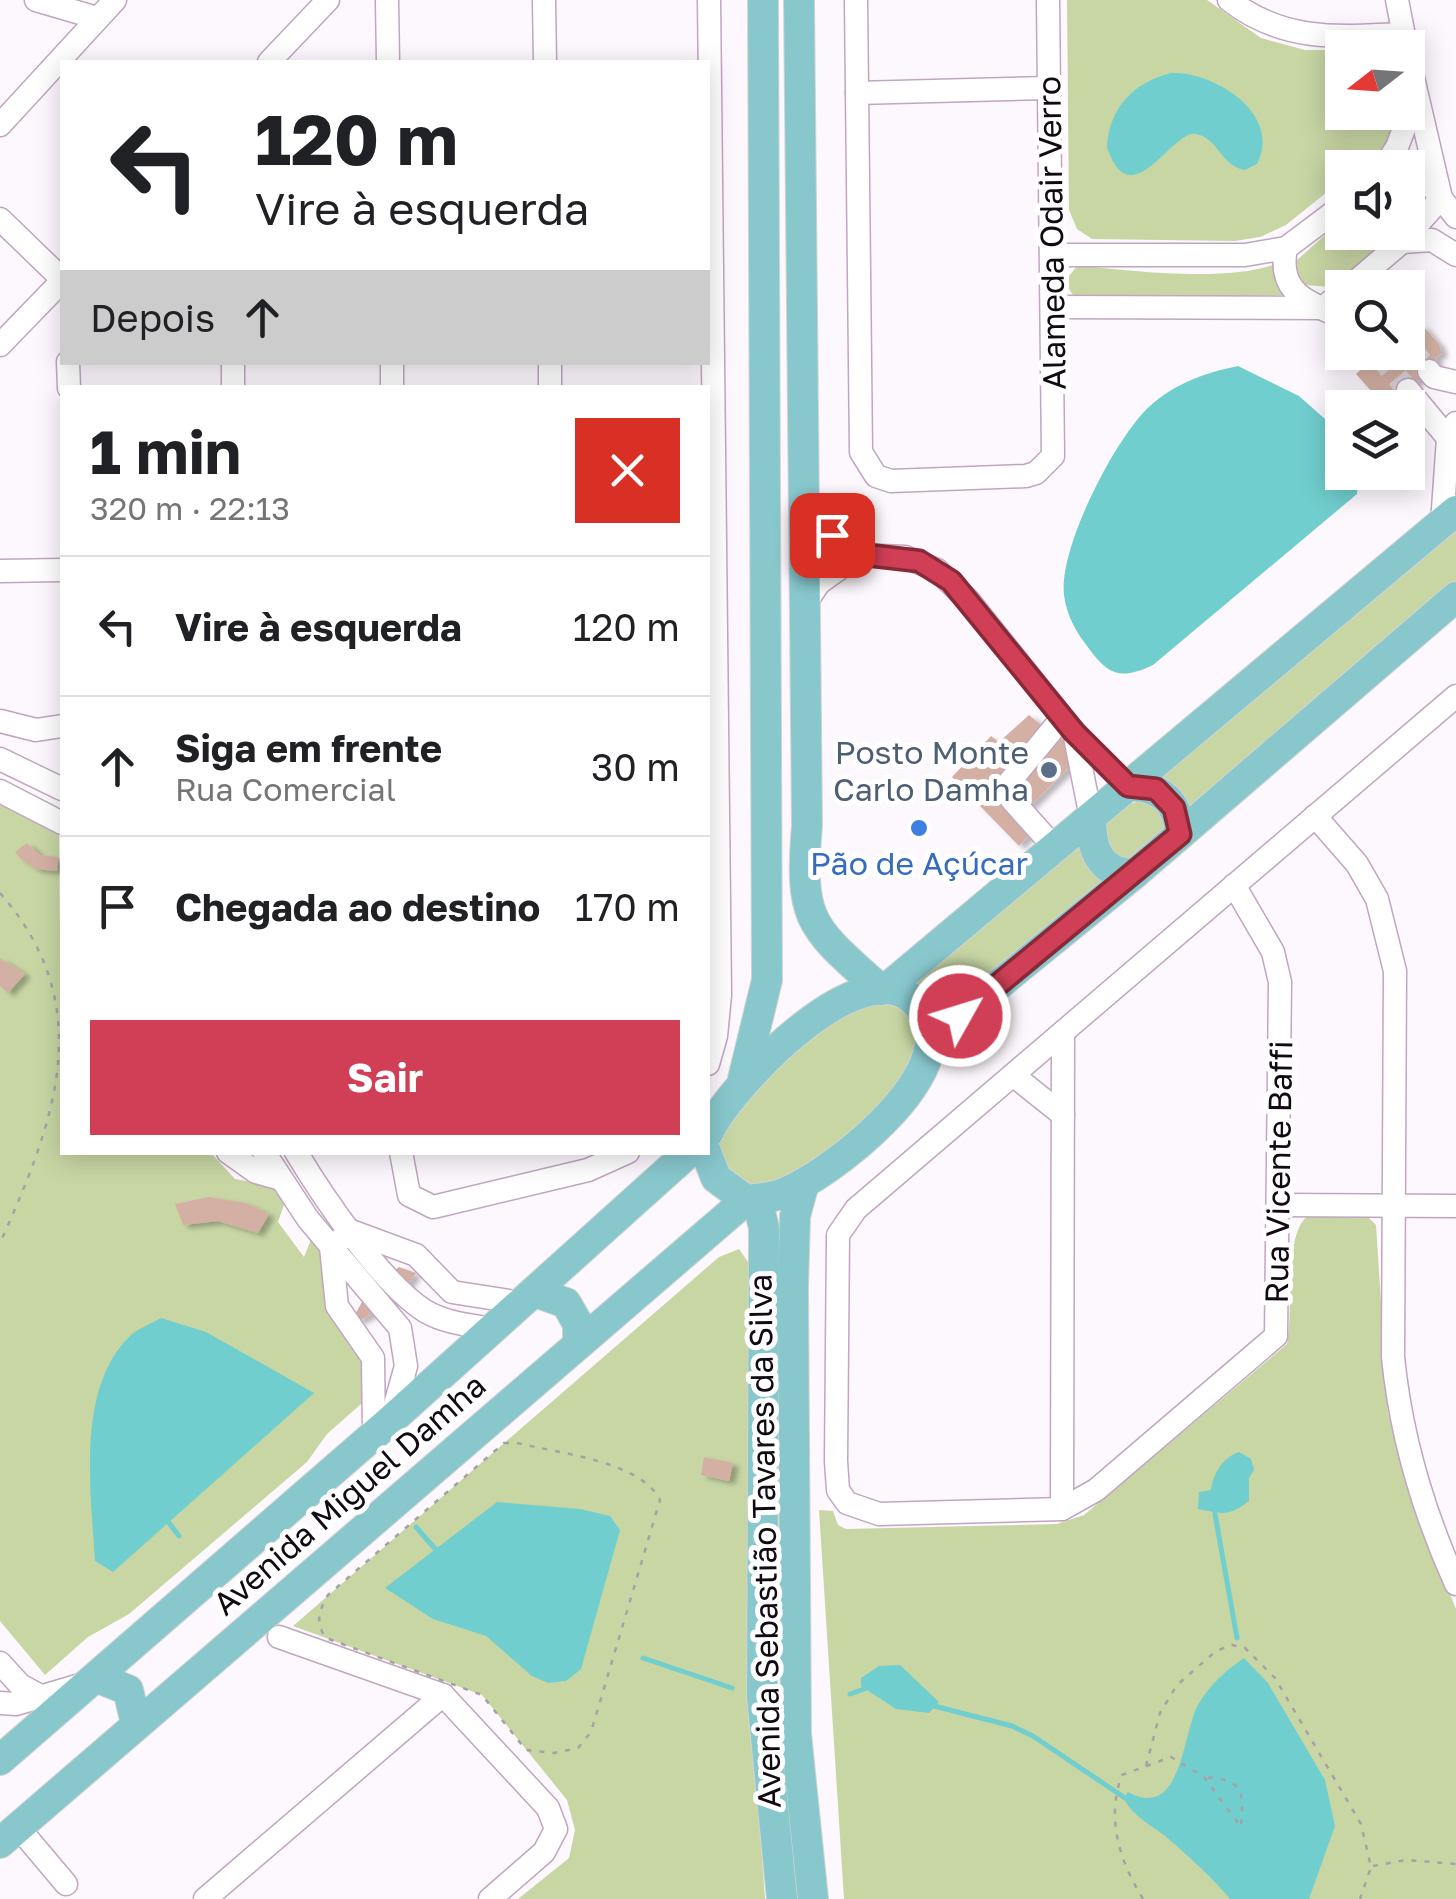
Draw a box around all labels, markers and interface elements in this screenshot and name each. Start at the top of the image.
north arrow [1325,30,1425,130]
map controls [1325,30,1425,490]
street label: Alameda Odair Verro [1029,76,1073,390]
text: 120 m [255,96,458,180]
icon: left [90,100,220,230]
button: sound [1325,150,1425,250]
text: Vire à esquerda [255,181,590,235]
button: search [1325,270,1425,370]
icon: ahead [235,290,290,345]
text: Depois [90,295,215,340]
button: layers [1325,390,1425,490]
text: 1 min [90,415,241,487]
button: close [575,418,680,523]
text: 320 m · 22:13 [90,489,290,527]
pin [790,493,875,578]
icon: arrive [805,508,860,563]
icon: left [90,599,145,654]
text: Vire à esquerda [175,604,462,649]
text: 120 m [573,604,680,649]
text: Siga em frente [175,725,442,770]
place label: Posto Monte Carlo Damha [833,733,1029,808]
icon: ahead [90,739,145,794]
text: 30 m [591,744,680,789]
marker: Posto Monte Carlo Damha [1038,759,1060,781]
text: Rua Comercial [175,770,396,808]
marker: Pão de Açúcar [908,817,930,839]
place label: Pão de Açúcar [810,844,1028,882]
icon: arrive [90,879,145,934]
text: Chegada ao destino [175,884,540,929]
text: 170 m [575,884,680,929]
position arrow [908,964,1012,1068]
button: Sair [90,1020,680,1135]
street label: Rua Vicente Baffi [1257,1040,1299,1304]
street label: Avenida Sebastião Tavares da Silva [740,1274,788,1808]
street label: Avenida Miguel Damha [205,1366,493,1622]

